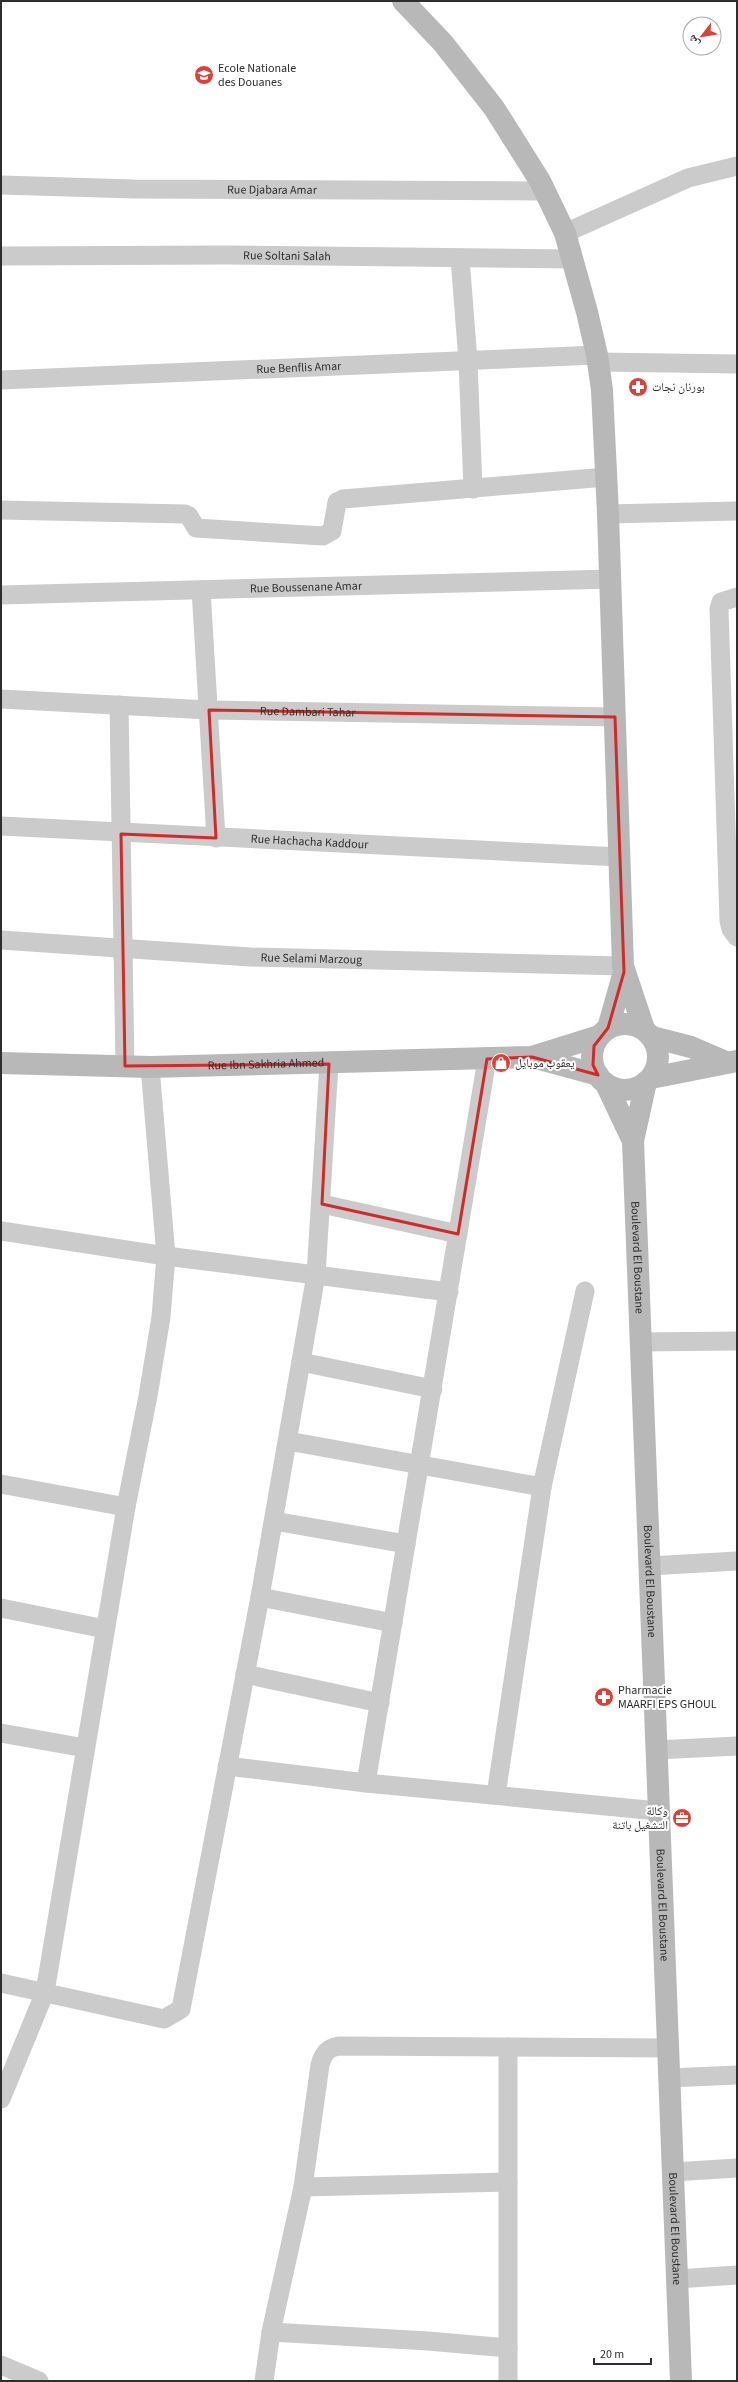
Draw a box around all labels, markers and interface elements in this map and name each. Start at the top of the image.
north arrow [682,16,722,56]
text: ش [684,32,703,50]
place label: Ecole Nationale des Douanes [218,60,296,91]
school or university icon: Ecole Nationale des Douanes [193,64,215,86]
street label: Rue Djabara Amar [227,181,318,198]
street label: Rue Soltani Salah [243,247,331,265]
street label: Rue Benflis Amar [256,357,342,378]
pharmacy icon: بورنان نجات [627,376,649,398]
place label: بورنان نجات [652,379,705,396]
street label: Rue Boussenane Amar [250,577,363,597]
street label: Rue Dambari Tahar [260,702,356,721]
street label: Rue Hachacha Kaddour [250,830,370,853]
street label: Rue Selami Marzoug [260,949,362,968]
shop icon: يعقوب موبايل [490,1052,512,1074]
street label: Rue Ibn Sakhria Ahmed [207,1054,324,1074]
place label: يعقوب موبايل [515,1055,575,1072]
street label: Boulevard El Boustane [627,1201,648,1314]
street label: Boulevard El Boustane [639,1525,661,1638]
place label: Pharmacie MAARFI EPS GHOUL [618,1682,717,1713]
pharmacy icon: Pharmacie MAARFI EPS GHOUL [593,1686,615,1708]
place label: وكالة التشغيل باتنة [612,1803,668,1834]
office icon: وكالة التشغيل باتنة [671,1807,693,1829]
street label: Boulevard El Boustane [652,1848,673,1962]
street label: Boulevard El Boustane [664,2172,686,2286]
scale bar [594,2340,651,2366]
text: 20 m [600,2346,624,2363]

